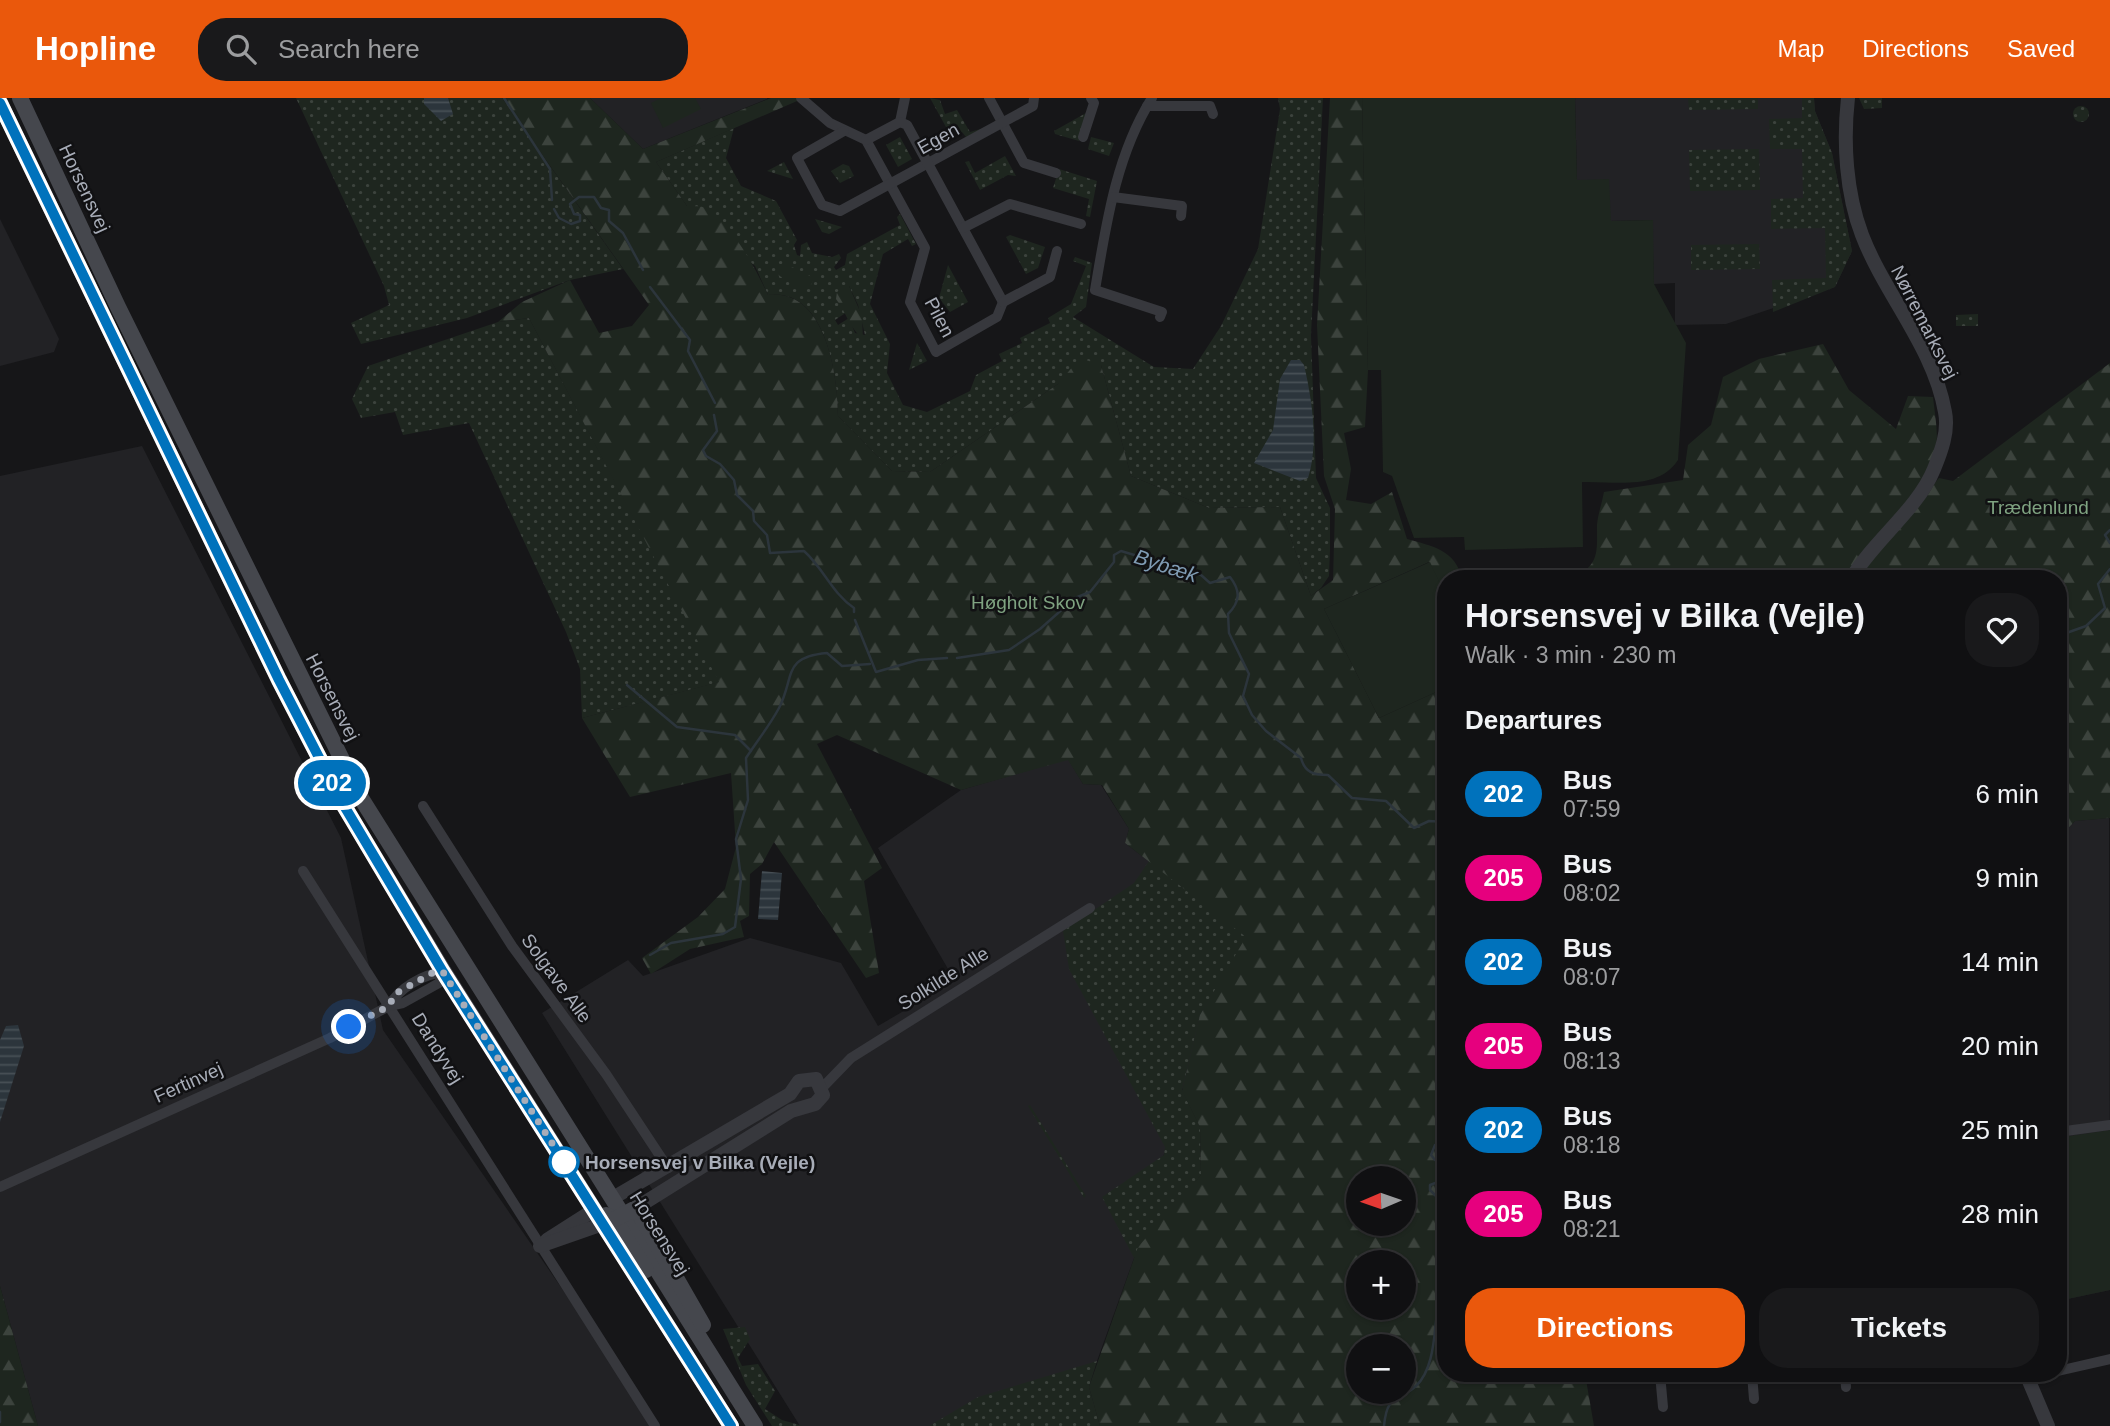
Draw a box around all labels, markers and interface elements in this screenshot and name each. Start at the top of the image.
search box [198,18,688,81]
text: Hopline [35,30,156,67]
icon: search [222,30,260,68]
text: Search here [278,34,420,64]
text: Map [1778,35,1824,62]
text: Directions [1862,35,1969,62]
text: Saved [2007,35,2075,62]
street label: Egen [914,118,963,158]
street label: Horsensvej [55,141,114,236]
street label: Nørremarksvej [1887,262,1962,382]
street label: Pilen [920,294,959,341]
park label: Trædenlund [1987,497,2089,518]
water label: Bybæk [1132,544,1202,587]
park label: Høgholt Skov [971,592,1086,613]
button: heart [1965,593,2039,667]
text: Horsensvej v Bilka (Vejle) [1465,597,1865,634]
text: Walk · 3 min · 230 m [1465,642,1676,668]
street label: Horsensvej [302,650,363,744]
text: Departures [1465,705,1602,735]
line badge: 202 [292,760,372,806]
text: Bus [1563,765,1612,795]
text: 202 [312,769,352,796]
text: 6 min [1975,779,2039,809]
text: 202 [1483,780,1524,807]
text: 07:59 [1563,796,1621,822]
text: Bus [1563,849,1612,879]
text: 9 min [1975,863,2039,893]
text: 205 [1483,864,1524,891]
text: 08:02 [1563,880,1621,906]
street label: Solgave Alle [517,930,596,1027]
text: Bus [1563,933,1612,963]
street label: Solkilde Alle [894,942,992,1014]
text: 14 min [1961,947,2039,977]
text: 202 [1483,948,1524,975]
text: 08:07 [1563,964,1621,990]
your location [331,1009,366,1044]
street label: Dandyvej [408,1009,467,1087]
text: Bus [1563,1017,1612,1047]
text: 20 min [1961,1031,2039,1061]
text: 205 [1483,1032,1524,1059]
text: 08:13 [1563,1048,1621,1074]
street label: Fertinvej [151,1058,226,1107]
text: Bus [1563,1101,1612,1131]
text: 25 min [1961,1115,2039,1145]
text: 202 [1483,1116,1524,1143]
text: 08:18 [1563,1132,1621,1158]
marker: Horsensvej v Bilka (Vejle) [549,1147,579,1177]
place label: Horsensvej v Bilka (Vejle) [585,1152,815,1173]
north arrow [1346,1166,1416,1236]
map controls [1346,1166,1416,1404]
text: Bus [1563,1185,1612,1215]
street label: Horsensvej [625,1187,694,1279]
text: 28 min [1961,1199,2039,1229]
text: 205 [1483,1200,1524,1227]
text: 08:21 [1563,1216,1621,1242]
button: + [1346,1250,1416,1320]
button: Directions [1465,1288,1745,1368]
button: Tickets [1759,1288,2039,1368]
button: − [1346,1334,1416,1404]

